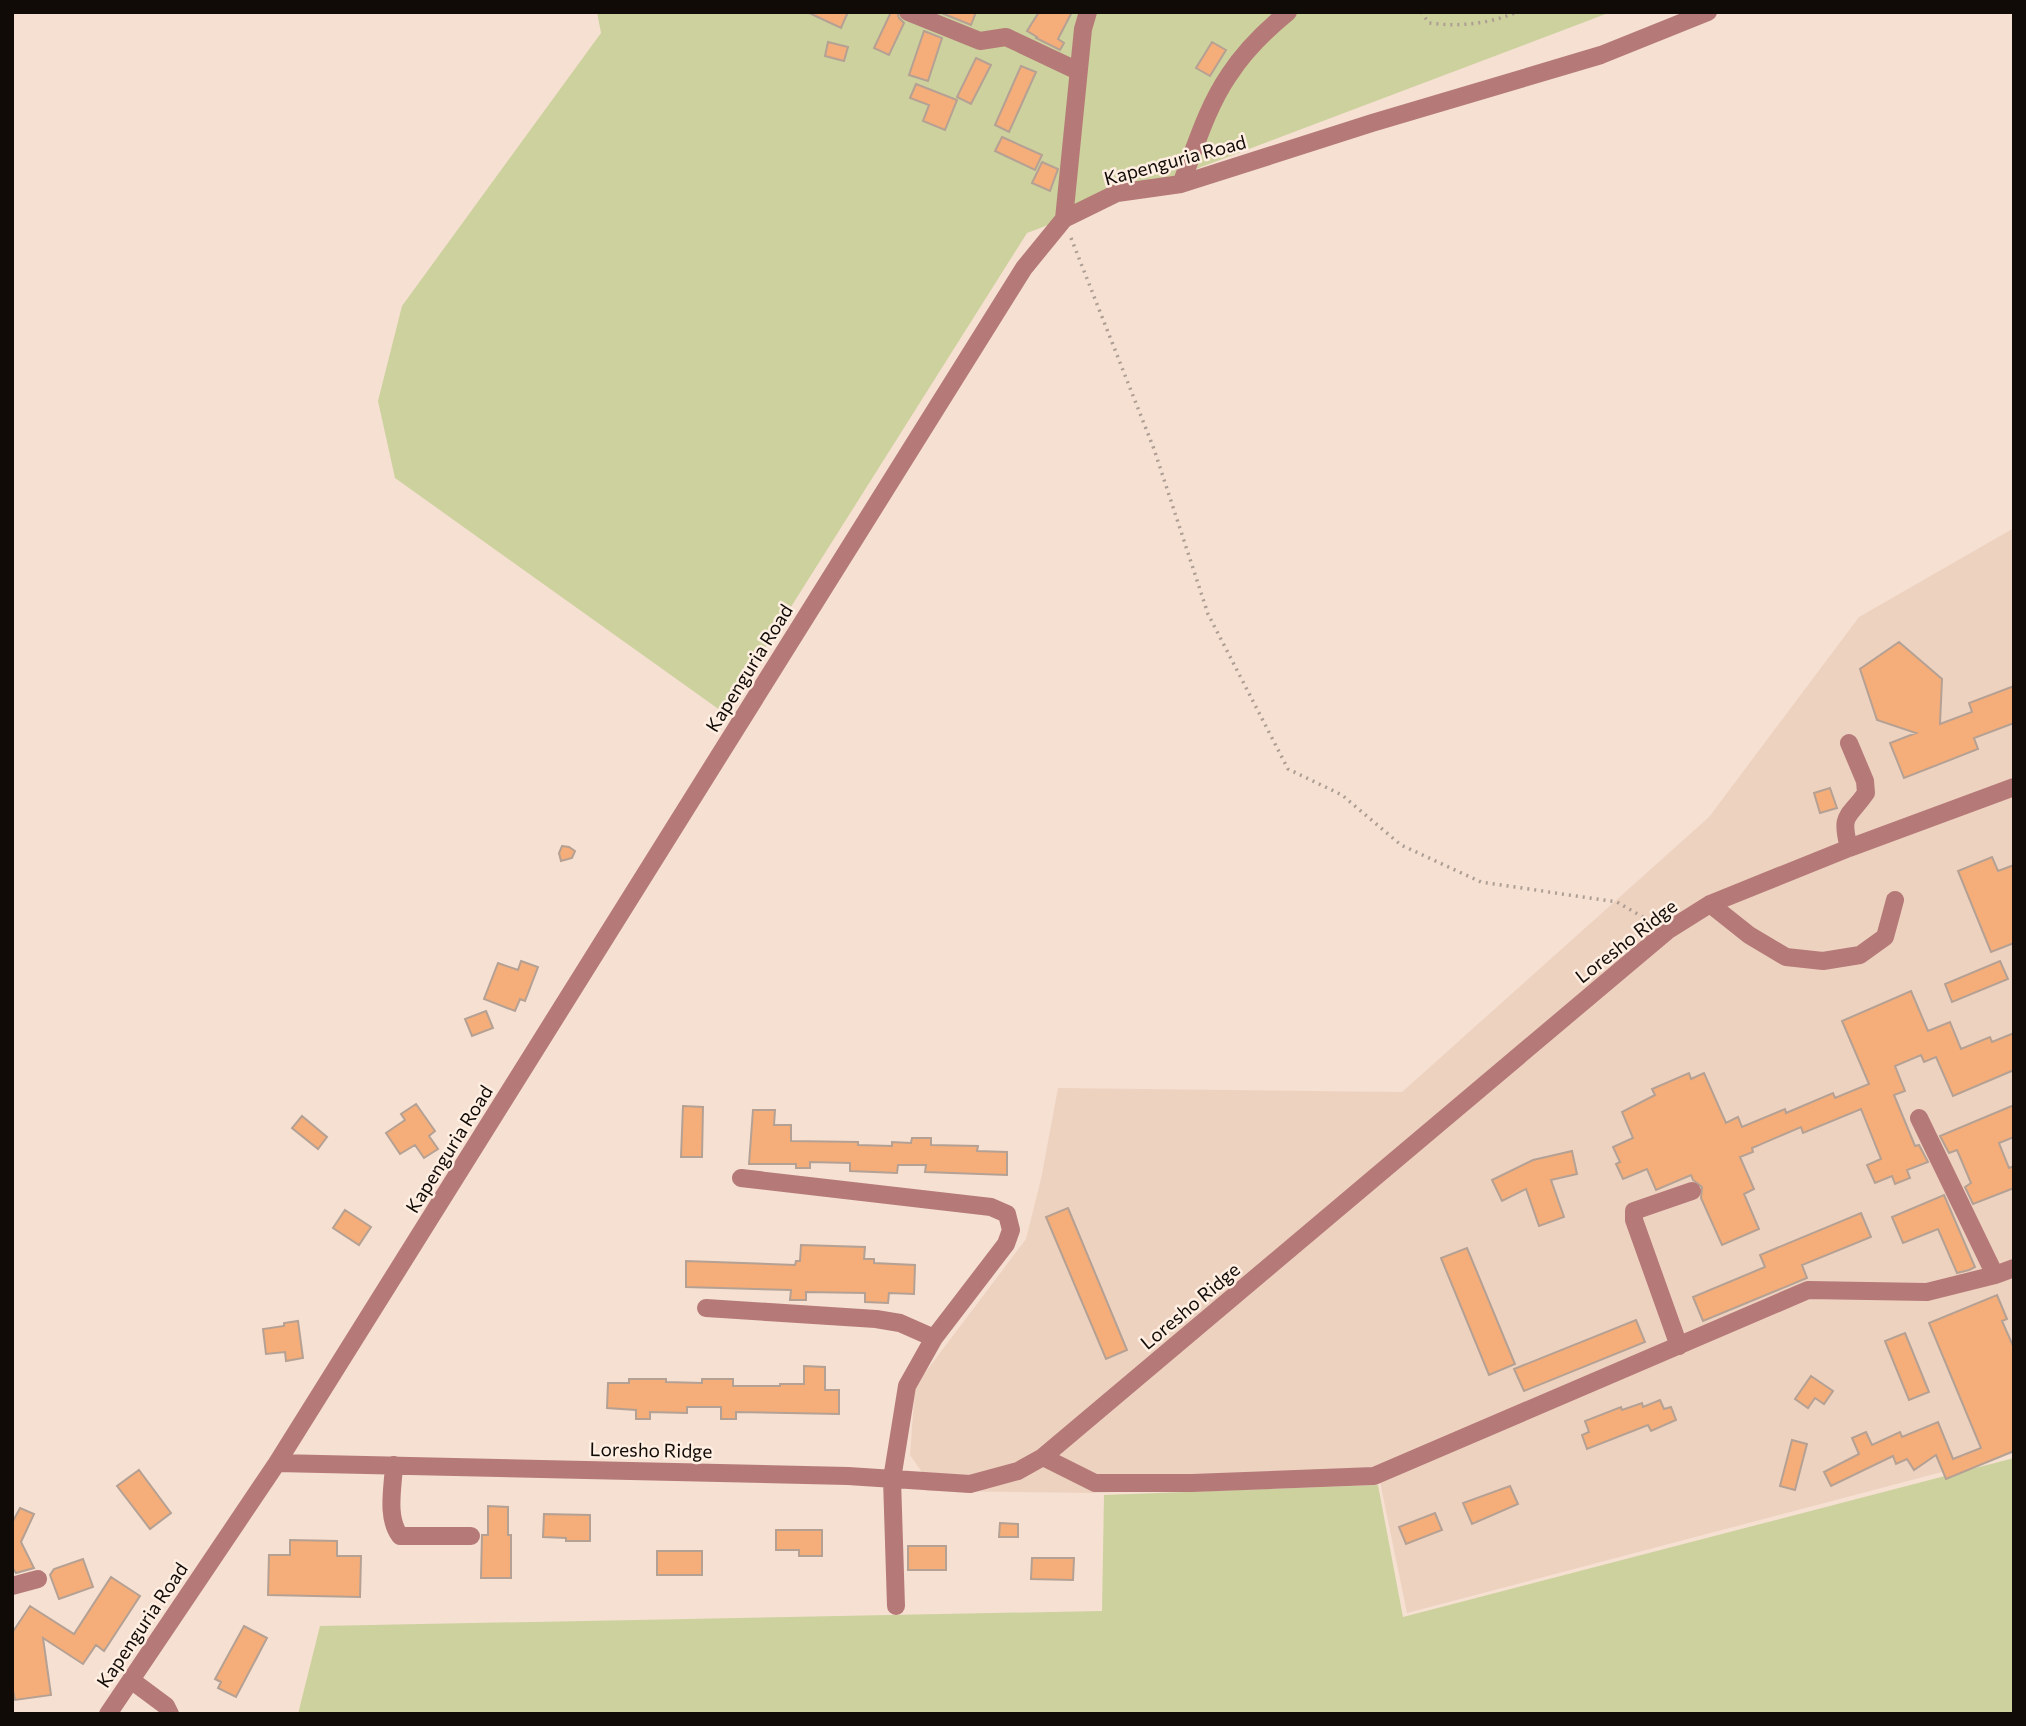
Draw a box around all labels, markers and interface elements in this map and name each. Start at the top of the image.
street label: Kapenguria Road [1101,129,1248,190]
street label: Kapenguria Road [700,600,797,736]
street label: Loresho Ridge [1570,894,1681,987]
street label: Kapenguria Road [400,1081,497,1217]
street label: Loresho Ridge [1135,1257,1244,1354]
street label: Loresho Ridge [589,1437,713,1462]
street label: Kapenguria Road [91,1558,192,1692]

